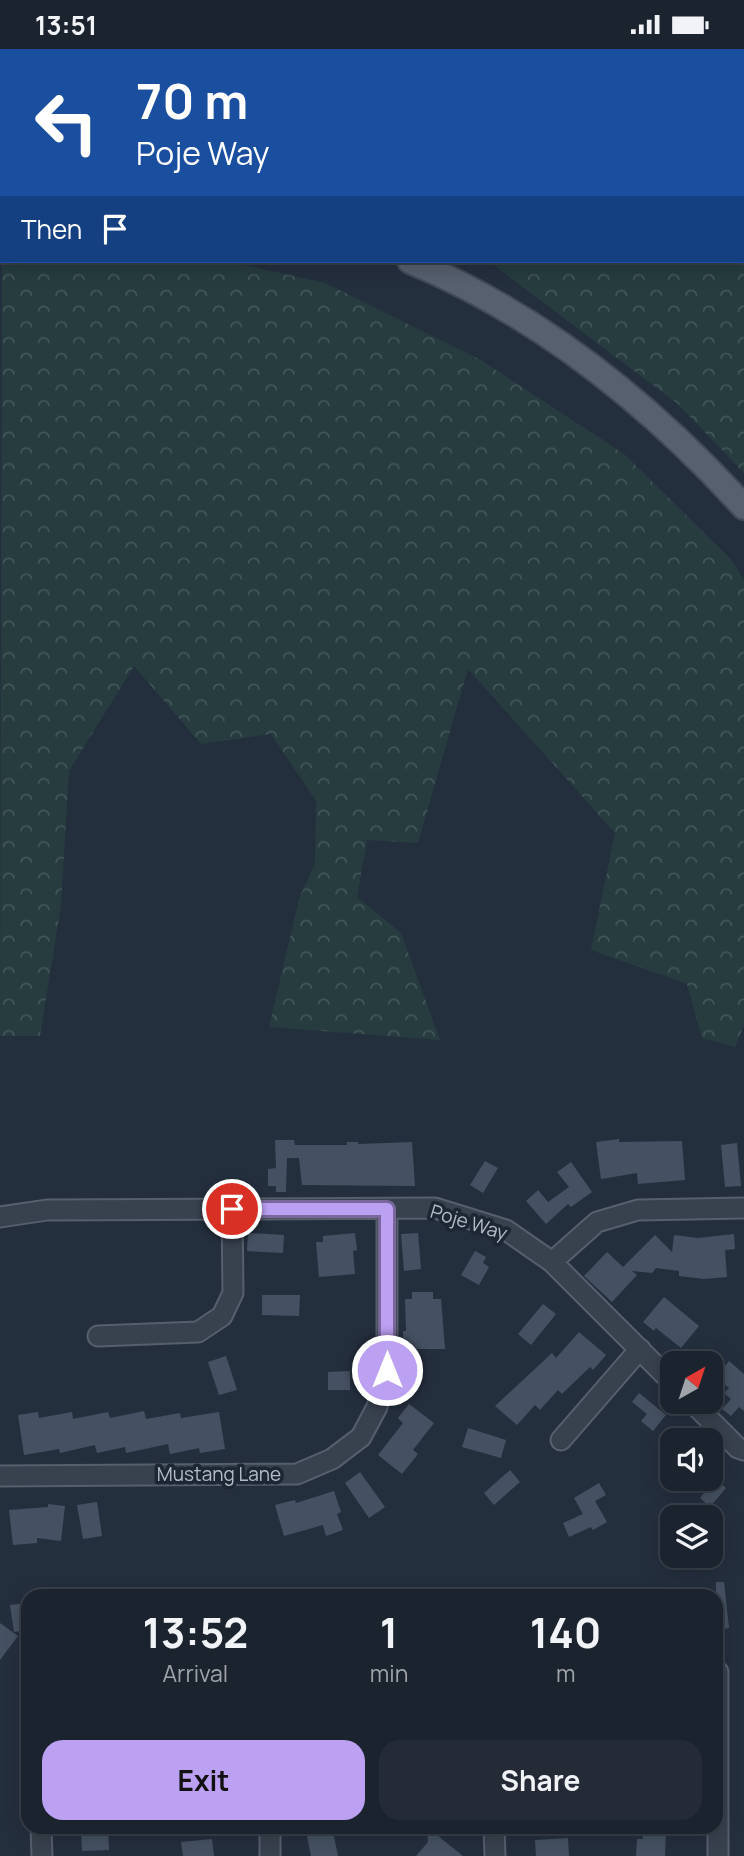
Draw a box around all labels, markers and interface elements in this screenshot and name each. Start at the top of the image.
text: 13:51 [35,7,97,43]
text: 70 m [136,67,248,134]
icon: left [21,77,112,168]
text: Poje Way [136,131,269,175]
icon: arrive [96,210,134,248]
text: Then [21,211,82,247]
pin [202,1179,262,1239]
icon: arrive [213,1190,251,1228]
street label: Poje Way [427,1198,511,1246]
position arrow [350,1333,424,1407]
north arrow [660,1351,723,1414]
map controls [660,1351,723,1568]
button: sound [660,1428,723,1491]
street label: Mustang Lane [157,1461,281,1487]
button: layers [660,1505,723,1568]
text: 13:52 [143,1603,248,1661]
text: 1 [380,1603,398,1661]
text: 140 [530,1603,601,1661]
text: Arrival [163,1657,228,1689]
text: min [370,1657,408,1689]
text: m [556,1657,575,1689]
button: Exit [42,1740,365,1820]
button: Share [379,1740,702,1820]

